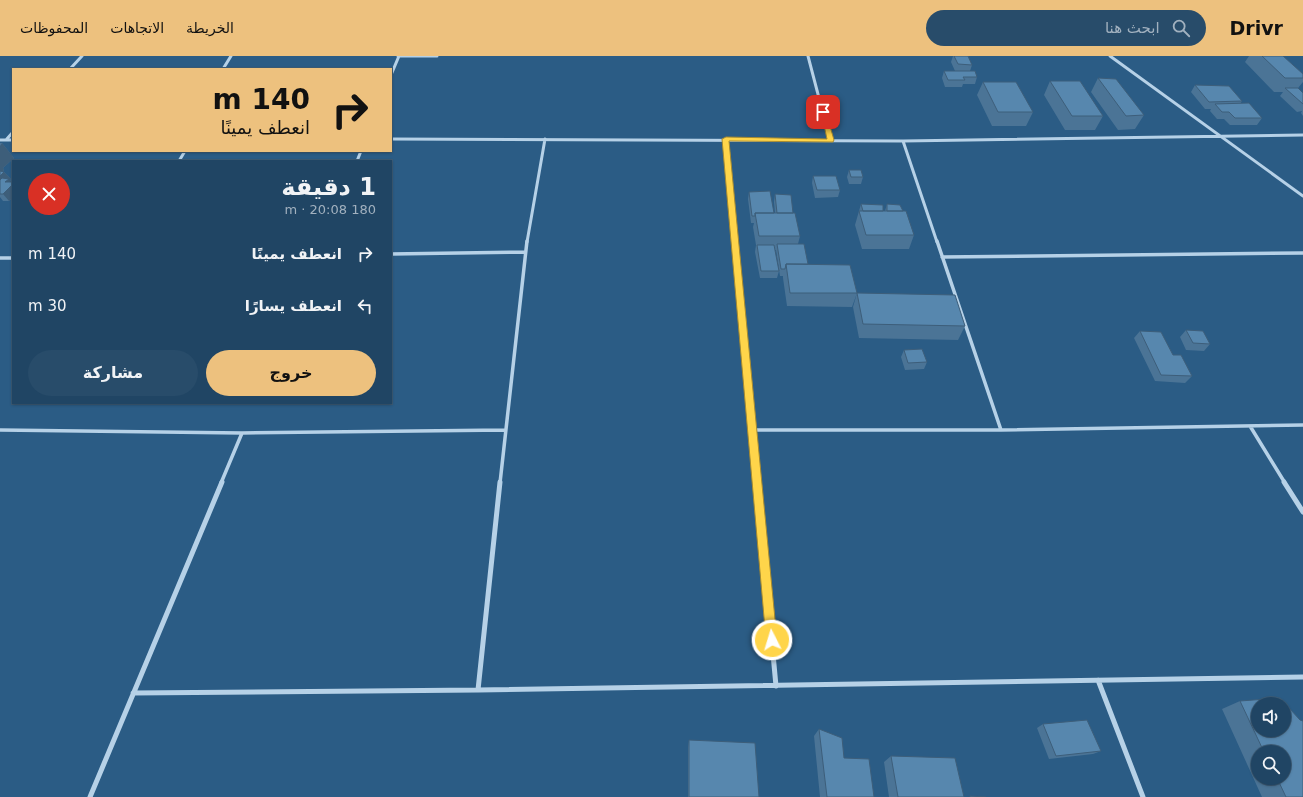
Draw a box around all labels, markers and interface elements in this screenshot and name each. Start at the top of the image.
search box [926,10,1206,46]
icon: search [1170,17,1192,39]
text: Drivr [1230,17,1283,39]
text: ابحث هنا [1105,19,1160,37]
text: المحفوظات [20,20,88,36]
text: الاتجاهات [110,20,164,36]
text: الخريطة [186,20,234,36]
text: 140 m [213,83,310,116]
icon: right [324,84,376,136]
pin [806,95,840,129]
icon: arrive [812,101,834,123]
text: انعطف يمينًا [220,117,310,138]
button: close [28,173,70,215]
text: 1 دقيقة [281,173,376,201]
text: 180 m · 20:08 [285,202,376,217]
icon: right [354,243,376,265]
text: 140 m [28,245,76,263]
text: انعطف يمينًا [251,245,342,263]
icon: left [354,295,376,317]
text: 30 m [28,297,67,315]
text: انعطف يسارًا [245,297,342,315]
button: مشاركة [28,350,198,396]
button: خروج [206,350,376,396]
position arrow [751,619,793,661]
map controls [1251,697,1291,785]
button: sound [1251,697,1291,737]
button: search [1251,745,1291,785]

